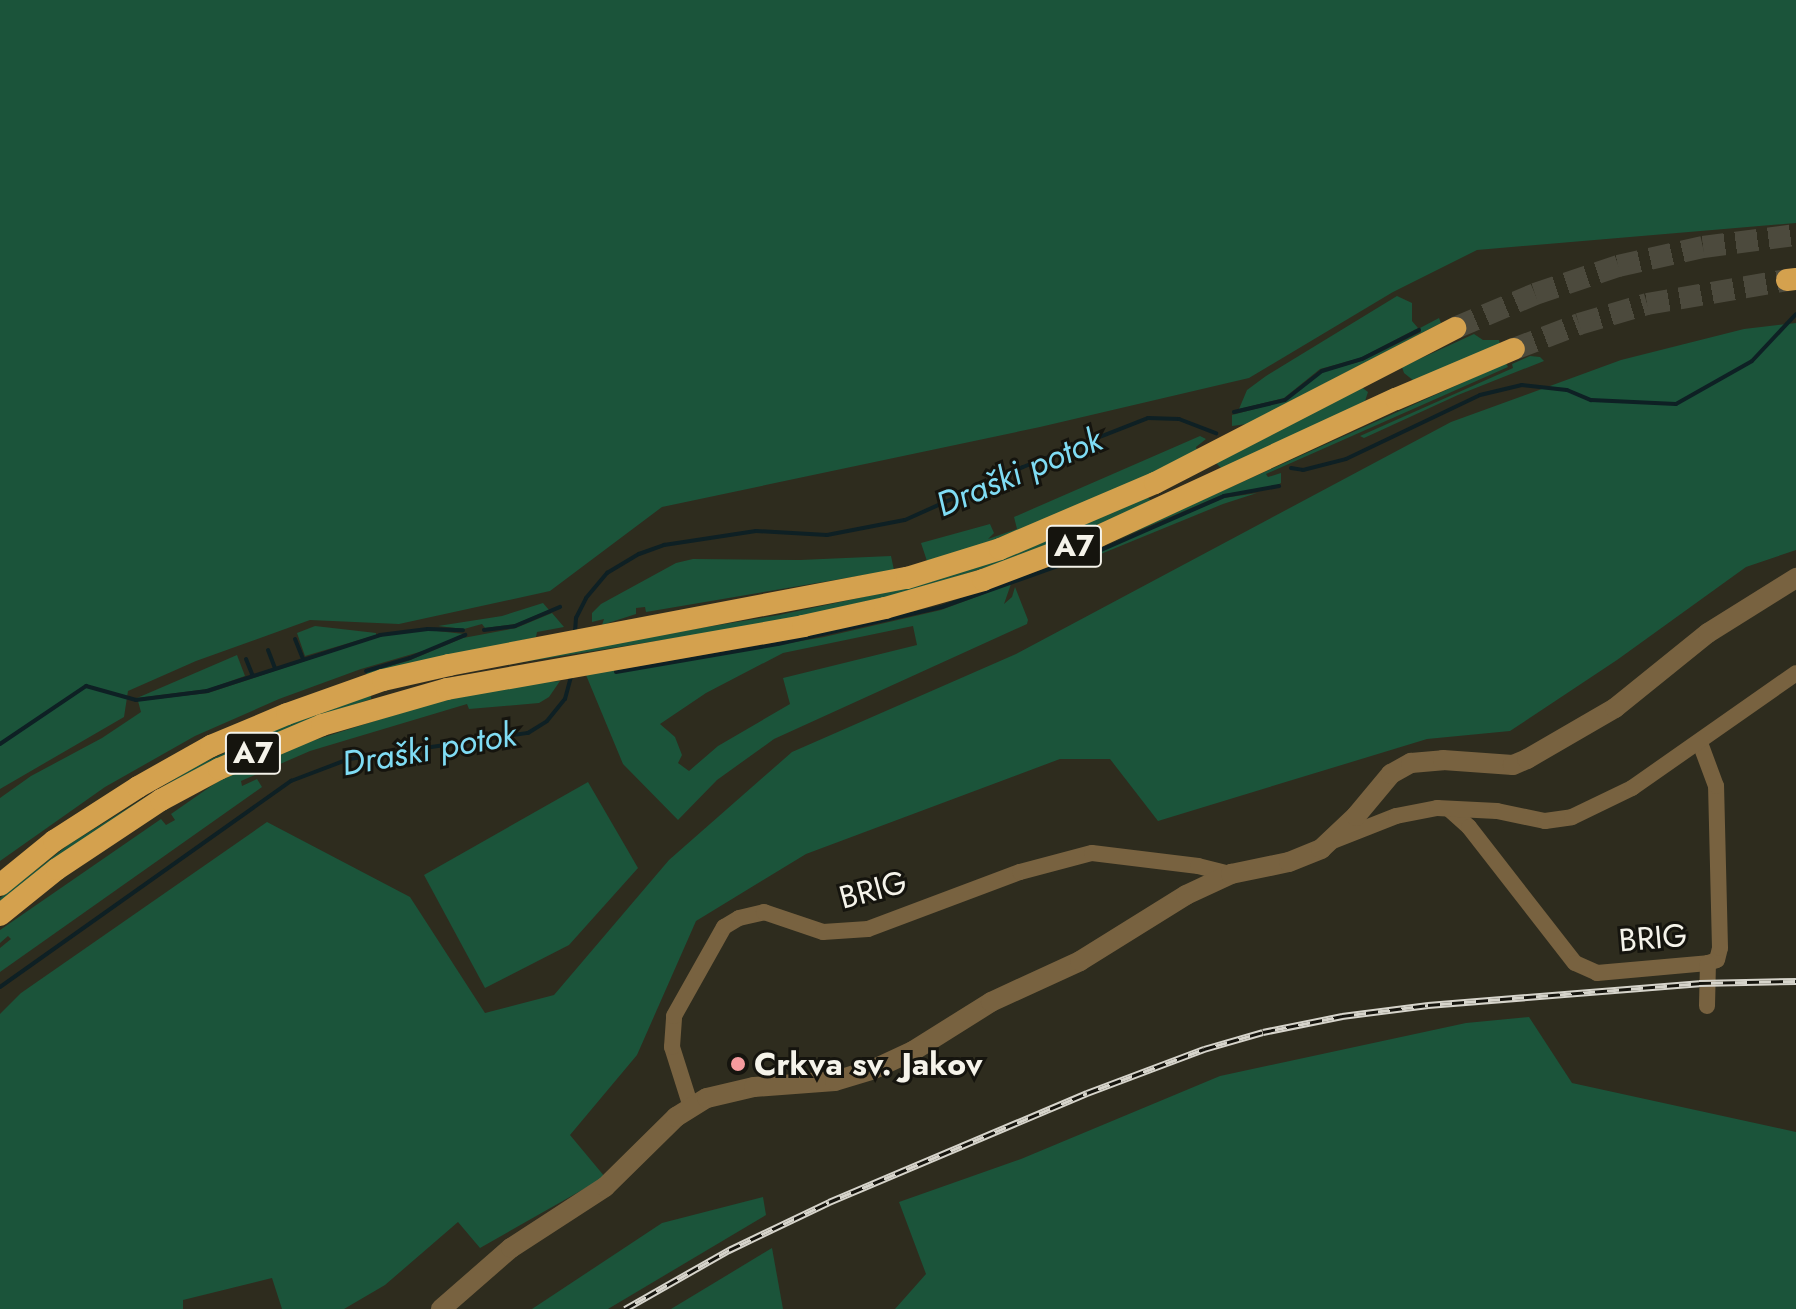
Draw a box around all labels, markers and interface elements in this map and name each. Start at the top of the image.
water label: Draški potok [930,419,1108,525]
road number: A7 [1044,520,1104,572]
water label: Draški potok [339,714,519,784]
road number: A7 [223,727,283,779]
street label: BRIG [835,863,911,917]
street label: BRIG [1617,916,1689,960]
place label: Crkva sv. Jakov [754,1045,983,1083]
marker: Crkva sv. Jakov [729,1055,747,1073]

